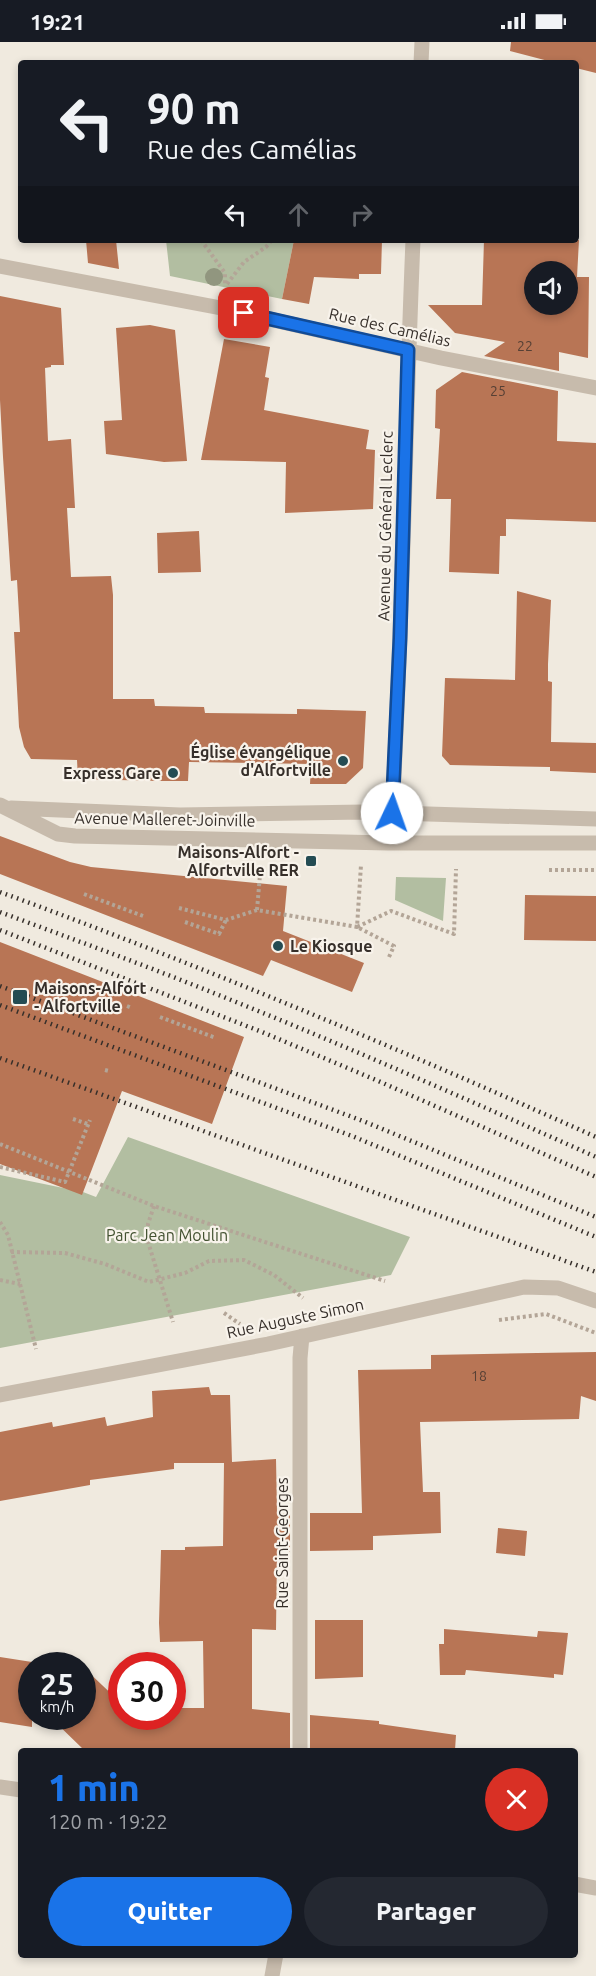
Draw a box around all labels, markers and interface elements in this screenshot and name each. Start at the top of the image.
text: 19:21 [30,9,85,34]
icon: left [48,84,126,162]
text: 90 m [147,85,241,132]
text: Rue des Camélias [147,134,357,164]
icon: left [219,198,252,231]
icon: ahead [282,198,315,231]
icon: right [345,198,378,231]
map controls [524,261,578,315]
button: sound [524,261,578,315]
pin [218,287,269,338]
icon: arrive [227,296,260,329]
street label: Rue des Camélias [327,304,453,350]
house number: 22 [517,338,533,354]
house number: 25 [490,383,506,399]
street label: Avenue du Général Leclerc [374,430,396,621]
place label: Église évangélique d'Alfortville [191,741,331,779]
marker: Église évangélique d'Alfortville [336,754,350,768]
place label: Express Gare [63,764,161,782]
marker: Express Gare [166,766,180,780]
position arrow [360,781,424,845]
street label: Avenue Malleret-Joinville [74,808,256,830]
place label: Maisons-Alfort - Alfortville RER [178,843,299,879]
marker: Maisons-Alfort - Alfortville RER [304,854,318,868]
place label: Le Kiosque [290,937,372,955]
marker: Le Kiosque [271,939,285,953]
place label: Maisons-Alfort - Alfortville [34,979,147,1015]
marker: Maisons-Alfort - Alfortville [11,988,29,1006]
park label: Parc Jean Moulin [106,1226,228,1244]
street label: Rue Auguste Simon [225,1295,365,1341]
house number: 18 [471,1368,487,1384]
street label: Rue Saint-Georges [273,1477,291,1609]
speed limit sign: 30 [108,1652,186,1730]
text: 25 [40,1667,74,1701]
text: km/h [40,1698,74,1715]
text: 1 min [48,1767,140,1808]
button: close [485,1768,548,1831]
text: 120 m · 19:22 [48,1810,168,1833]
button: Quitter [48,1877,292,1946]
button: Partager [304,1877,548,1946]

